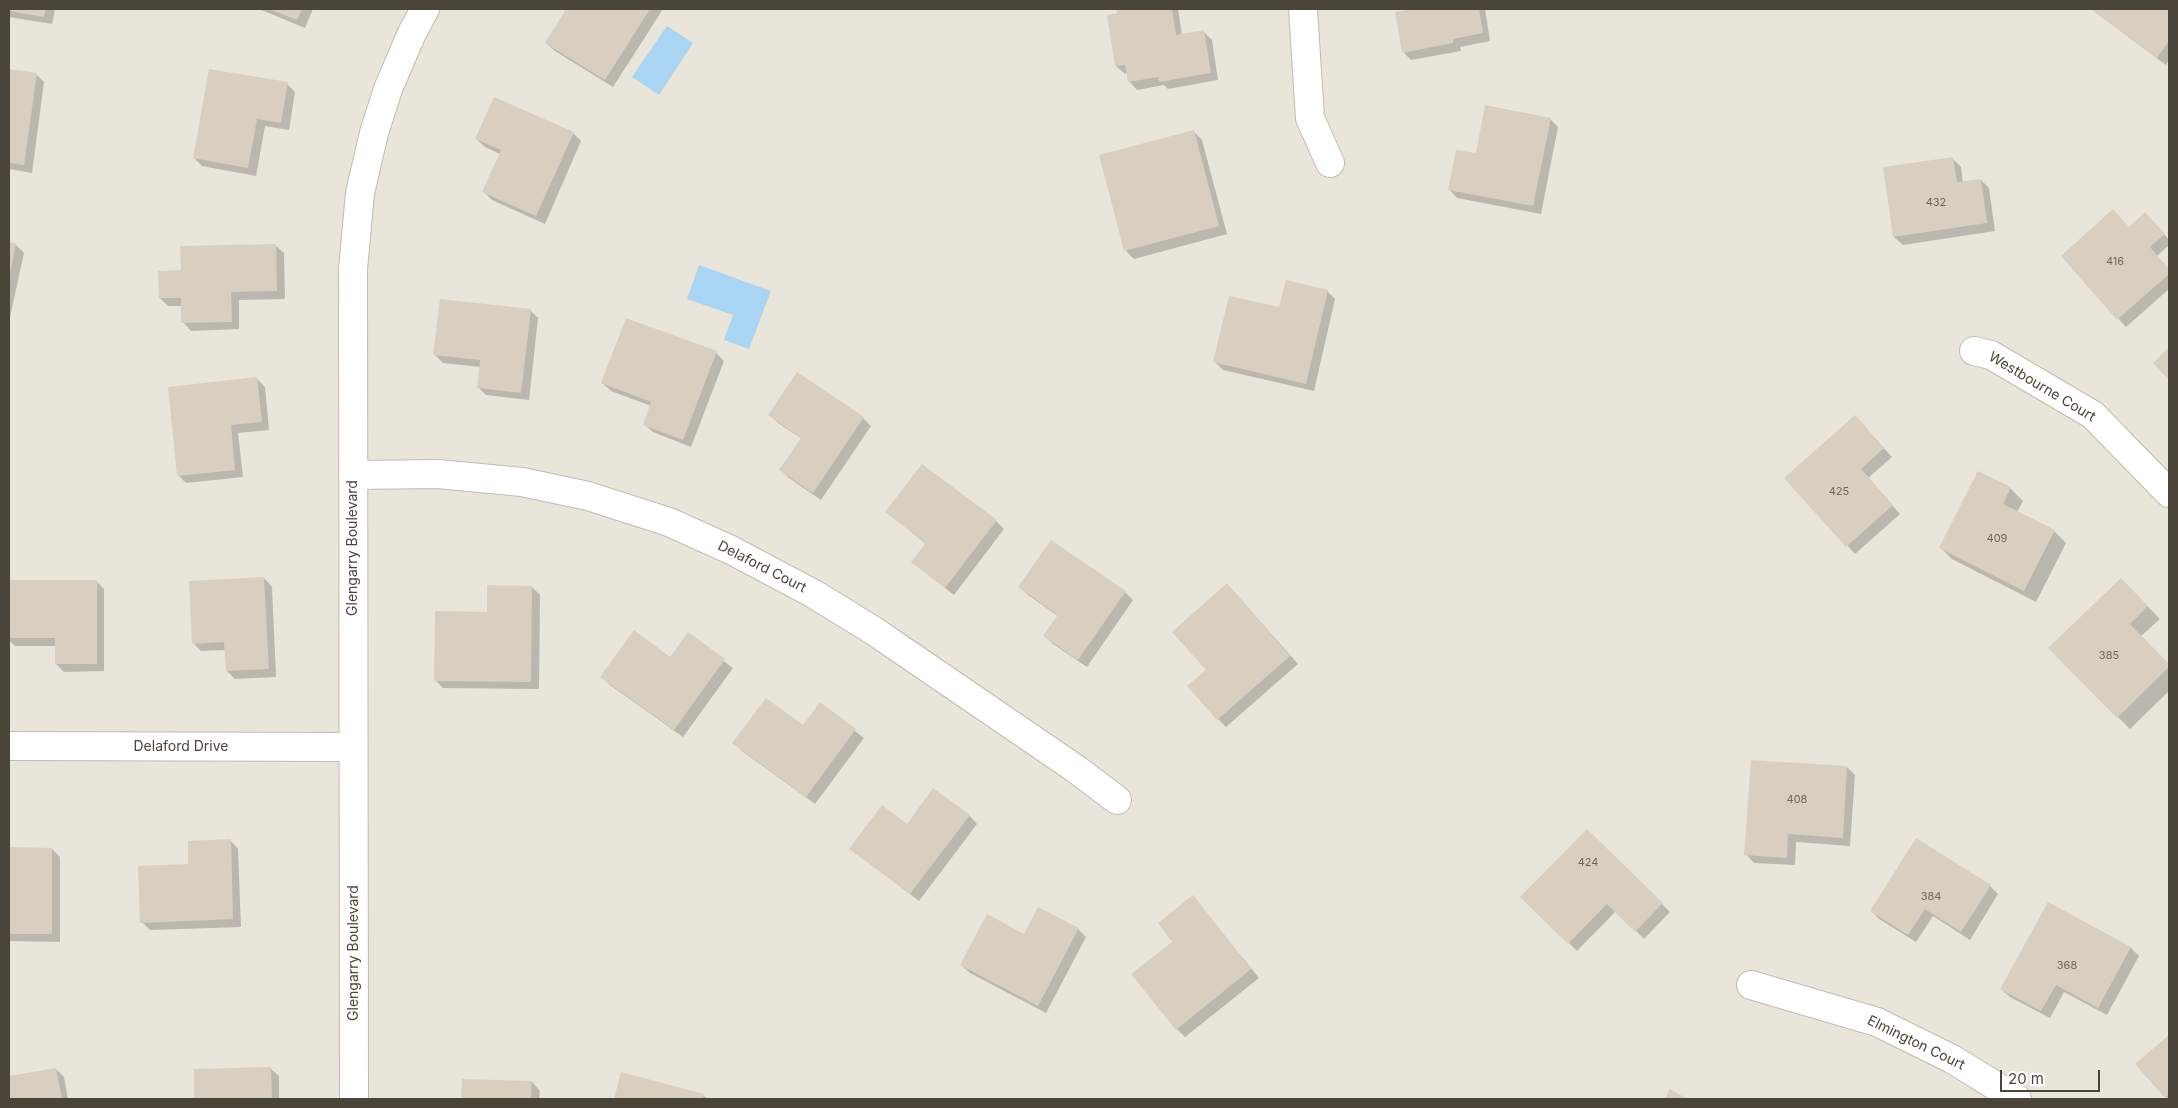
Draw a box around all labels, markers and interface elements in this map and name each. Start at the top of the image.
house number: 432 [1926,196,1946,210]
house number: 416 [2106,255,2124,269]
street label: Westbourne Court [1986,349,2098,425]
street label: Glengarry Boulevard [345,480,361,616]
house number: 425 [1829,485,1849,499]
house number: 409 [1987,532,2007,546]
street label: Delaford Court [715,537,809,597]
house number: 385 [2099,649,2119,663]
street label: Delaford Drive [134,739,228,755]
house number: 408 [1787,793,1807,807]
house number: 424 [1578,856,1598,870]
street label: Glengarry Boulevard [346,885,362,1021]
house number: 384 [1921,890,1941,904]
house number: 368 [2057,959,2077,973]
street label: Elmington Court [1865,1012,1967,1074]
scale bar [2003,1060,2103,1092]
text: 20 m [2008,1069,2044,1088]

